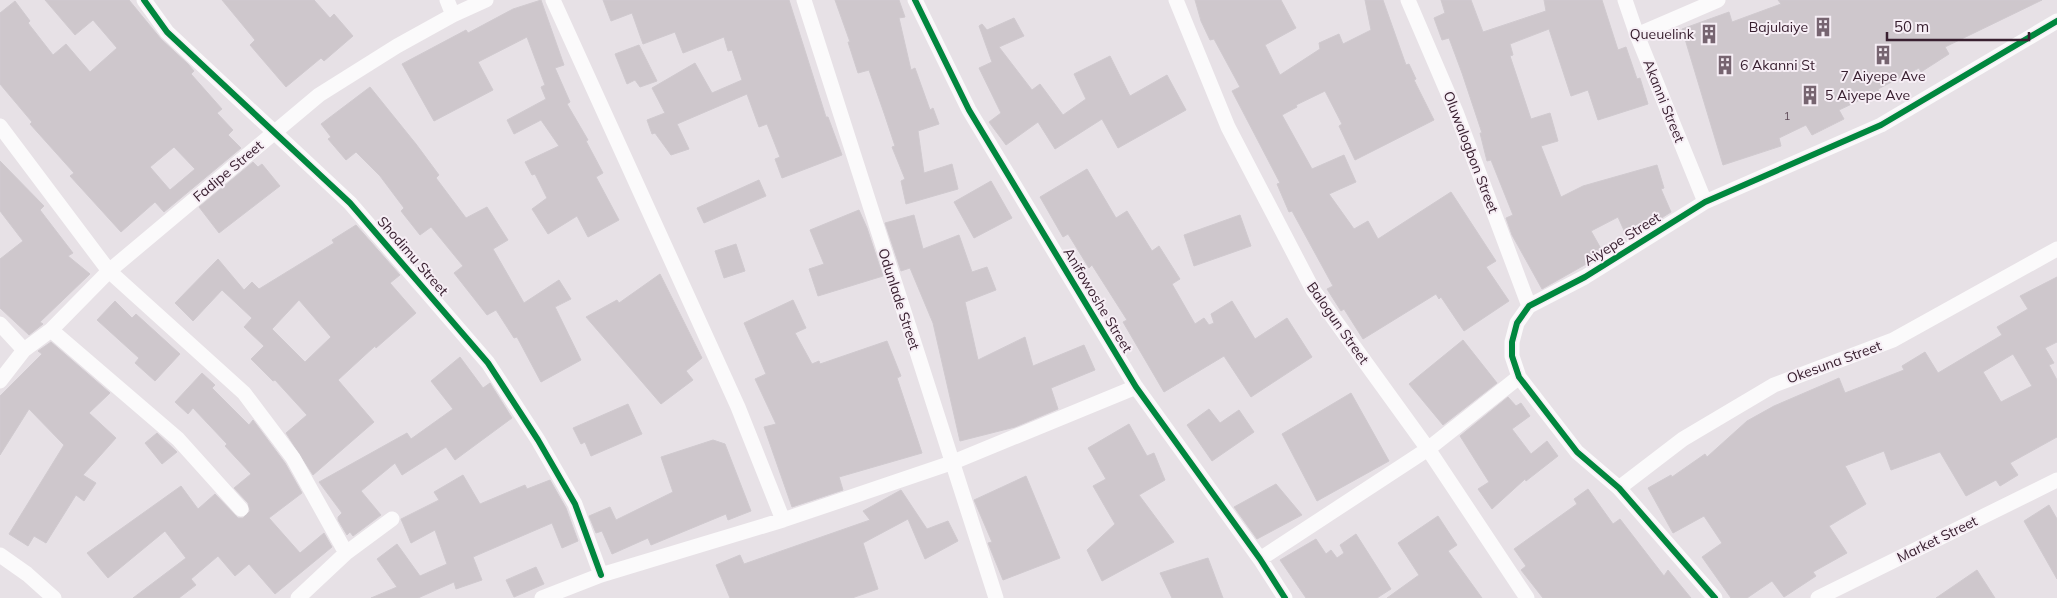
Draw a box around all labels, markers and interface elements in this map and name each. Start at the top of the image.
scale bar [1887,10,2030,42]
building icon: Bajulaiye [1812,16,1834,38]
text: 50 m [1894,17,1929,36]
place label: Bajulaiye [1749,18,1808,36]
building icon: Queuelink [1698,23,1720,45]
place label: Queuelink [1630,25,1695,43]
building icon: 7 Aiyepe Ave [1872,44,1894,66]
building icon: 6 Akanni St [1714,54,1736,76]
place label: 6 Akanni St [1740,56,1815,74]
street label: Akanni Street [1639,57,1689,145]
place label: 7 Aiyepe Ave [1840,67,1926,85]
building icon: 5 Aiyepe Ave [1799,84,1821,106]
place label: 5 Aiyepe Ave [1825,86,1910,104]
street label: Oluwalogbon Street [1439,88,1503,216]
house number: 1 [1784,109,1790,123]
street label: Fadipe Street [189,136,267,206]
street label: Aiyepe Street [1580,208,1664,270]
street label: Shodimu Street [374,213,452,299]
street label: Anifowoshe Street [1060,244,1137,356]
street label: Odunlade Street [874,246,924,352]
street label: Balogun Street [1303,278,1373,368]
street label: Okesuna Street [1784,337,1884,387]
street label: Market Street [1894,512,1980,566]

